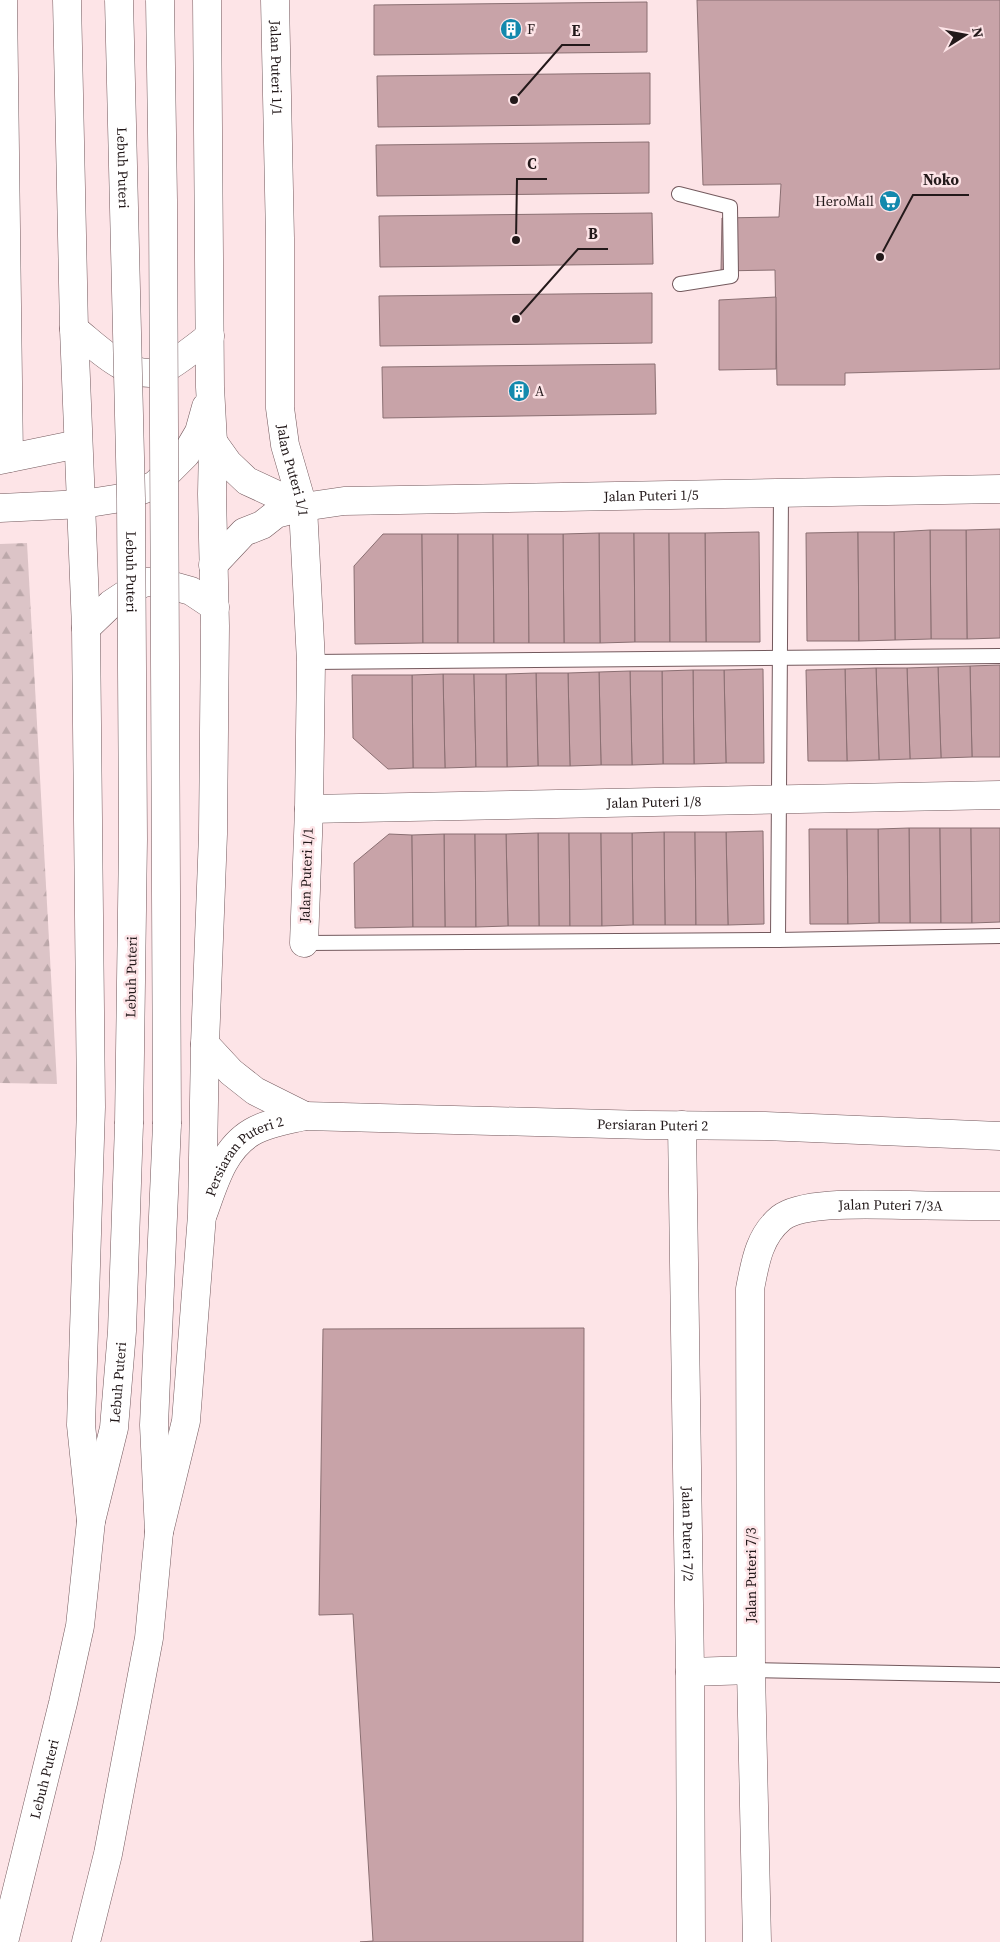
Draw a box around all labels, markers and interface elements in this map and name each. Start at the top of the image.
north arrow [940,10,990,60]
callout: E [562,15,590,45]
building icon: F [499,17,523,41]
street label: Jalan Puteri 1/1 [265,19,287,116]
place label: F [527,19,535,39]
text: E [572,20,581,41]
text: N [967,26,989,39]
street label: Lebuh Puteri [112,127,134,209]
callout: C [517,149,547,179]
text: C [527,153,537,174]
callout: Noko [913,165,969,195]
text: Noko [923,169,959,190]
supermarket icon: HeroMall [878,189,902,213]
place label: HeroMall [815,191,874,211]
callout: B [578,219,608,249]
text: B [588,223,598,244]
building icon: A [507,379,531,403]
place label: A [535,381,545,401]
street label: Jalan Puteri 1/1 [272,422,313,517]
street label: Jalan Puteri 1/5 [603,485,699,506]
street label: Lebuh Puteri [121,531,142,613]
street label: Jalan Puteri 1/8 [605,791,702,813]
street label: Jalan Puteri 1/1 [294,827,318,924]
street label: Lebuh Puteri [120,936,142,1018]
street label: Persiaran Puteri 2 [200,1111,285,1199]
street label: Persiaran Puteri 2 [597,1114,708,1136]
street label: Jalan Puteri 7/3A [837,1194,943,1216]
street label: Lebuh Puteri [104,1341,131,1424]
street label: Jalan Puteri 7/2 [677,1485,699,1582]
street label: Jalan Puteri 7/3 [741,1528,761,1623]
street label: Lebuh Puteri [25,1737,64,1821]

